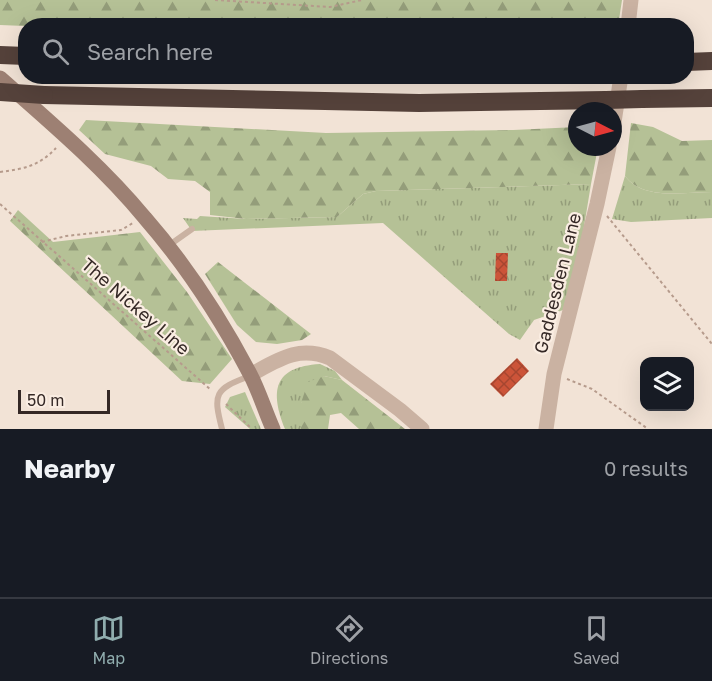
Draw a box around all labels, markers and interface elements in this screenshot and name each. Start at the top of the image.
search box [18,18,694,84]
icon: search [39,35,72,68]
text: Search here [87,38,213,65]
north arrow [568,102,622,156]
street label: Gaddesden Lane [529,210,585,356]
street label: The Nickey Line [77,253,195,359]
map controls [640,357,694,411]
button: layers [640,357,694,411]
scale bar [18,387,110,414]
text: 50 m [27,390,64,410]
text: Nearby [24,453,115,484]
text: 0 results [604,456,688,480]
tab: Map [92,612,125,668]
tab: Directions [310,612,388,668]
tab: Saved [573,612,620,668]

